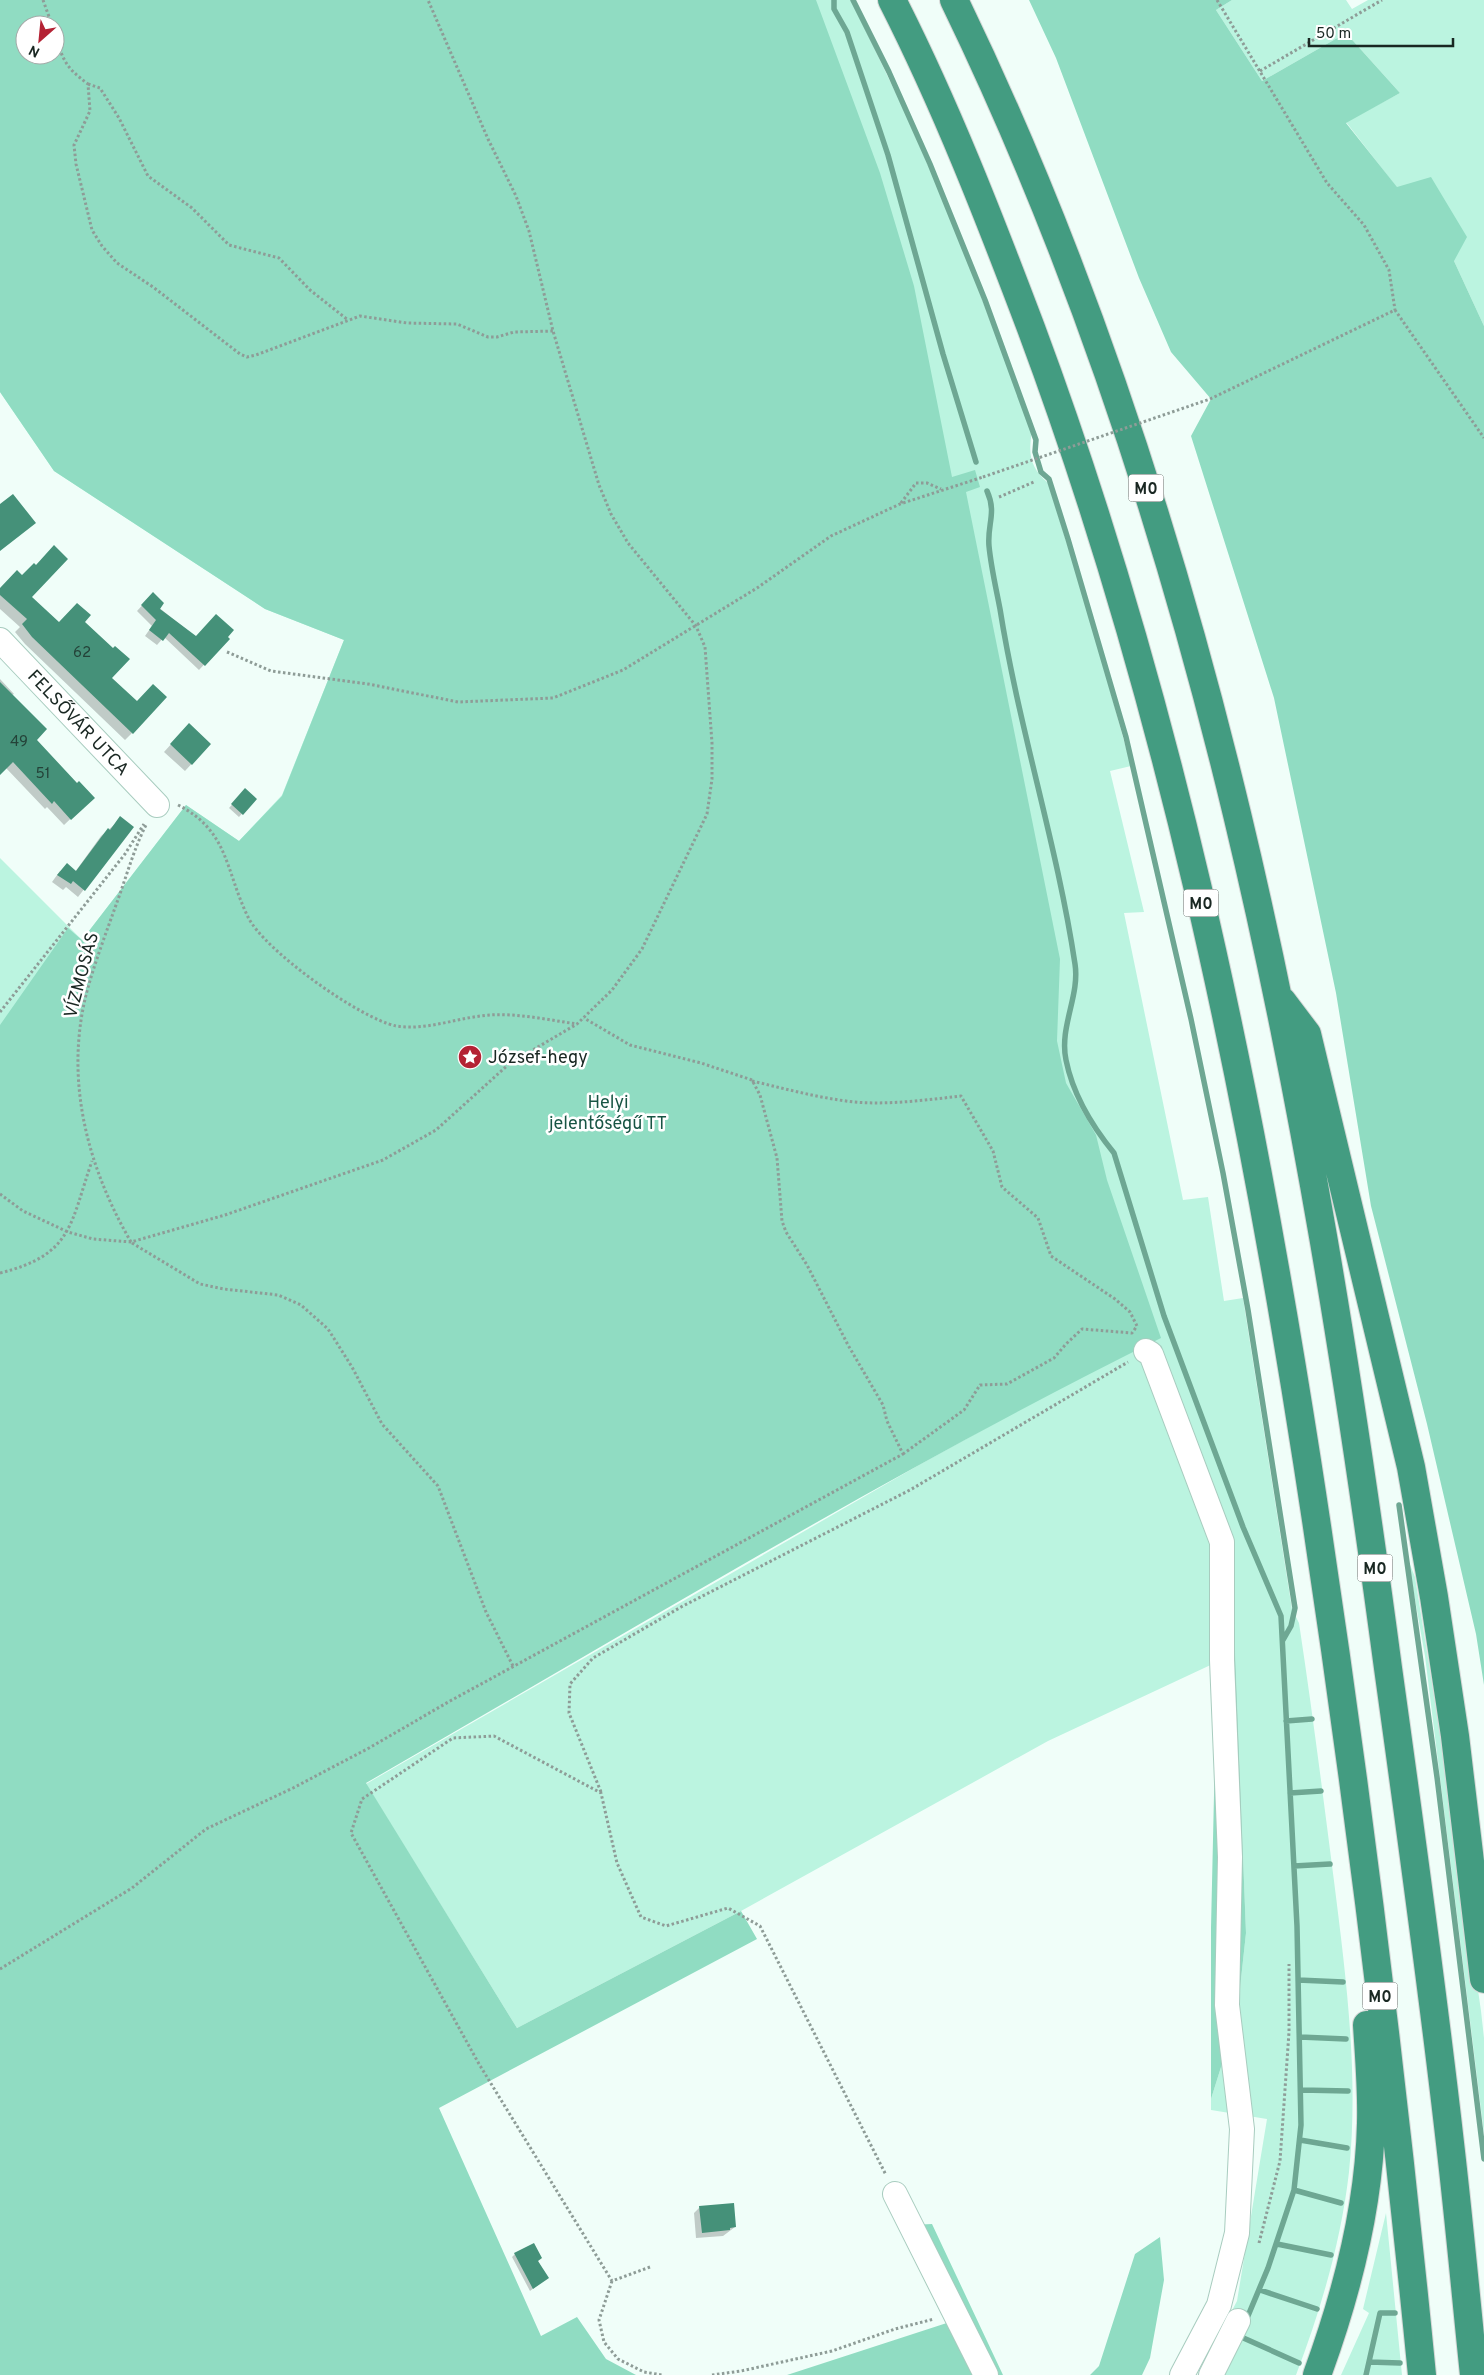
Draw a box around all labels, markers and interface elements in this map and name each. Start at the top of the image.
north arrow [15,15,65,65]
scale bar [1309,15,1453,47]
text: 50 m [1316,25,1351,44]
text: N [26,40,43,60]
road number: M0 [1128,474,1164,502]
house number: 62 [73,644,91,663]
street label: FELSŐVÁR UTCA [22,666,133,781]
house number: 49 [10,733,28,752]
house number: 51 [36,765,50,784]
road number: M0 [1184,890,1218,916]
street label: VÍZMOSÁS [58,929,105,1021]
place icon: József-hegy [457,1044,483,1070]
place label: József-hegy [488,1047,588,1070]
park label: Helyi jelentőségű TT [548,1092,667,1136]
road number: M0 [1358,1555,1392,1582]
road number: M0 [1362,1982,1398,2010]

